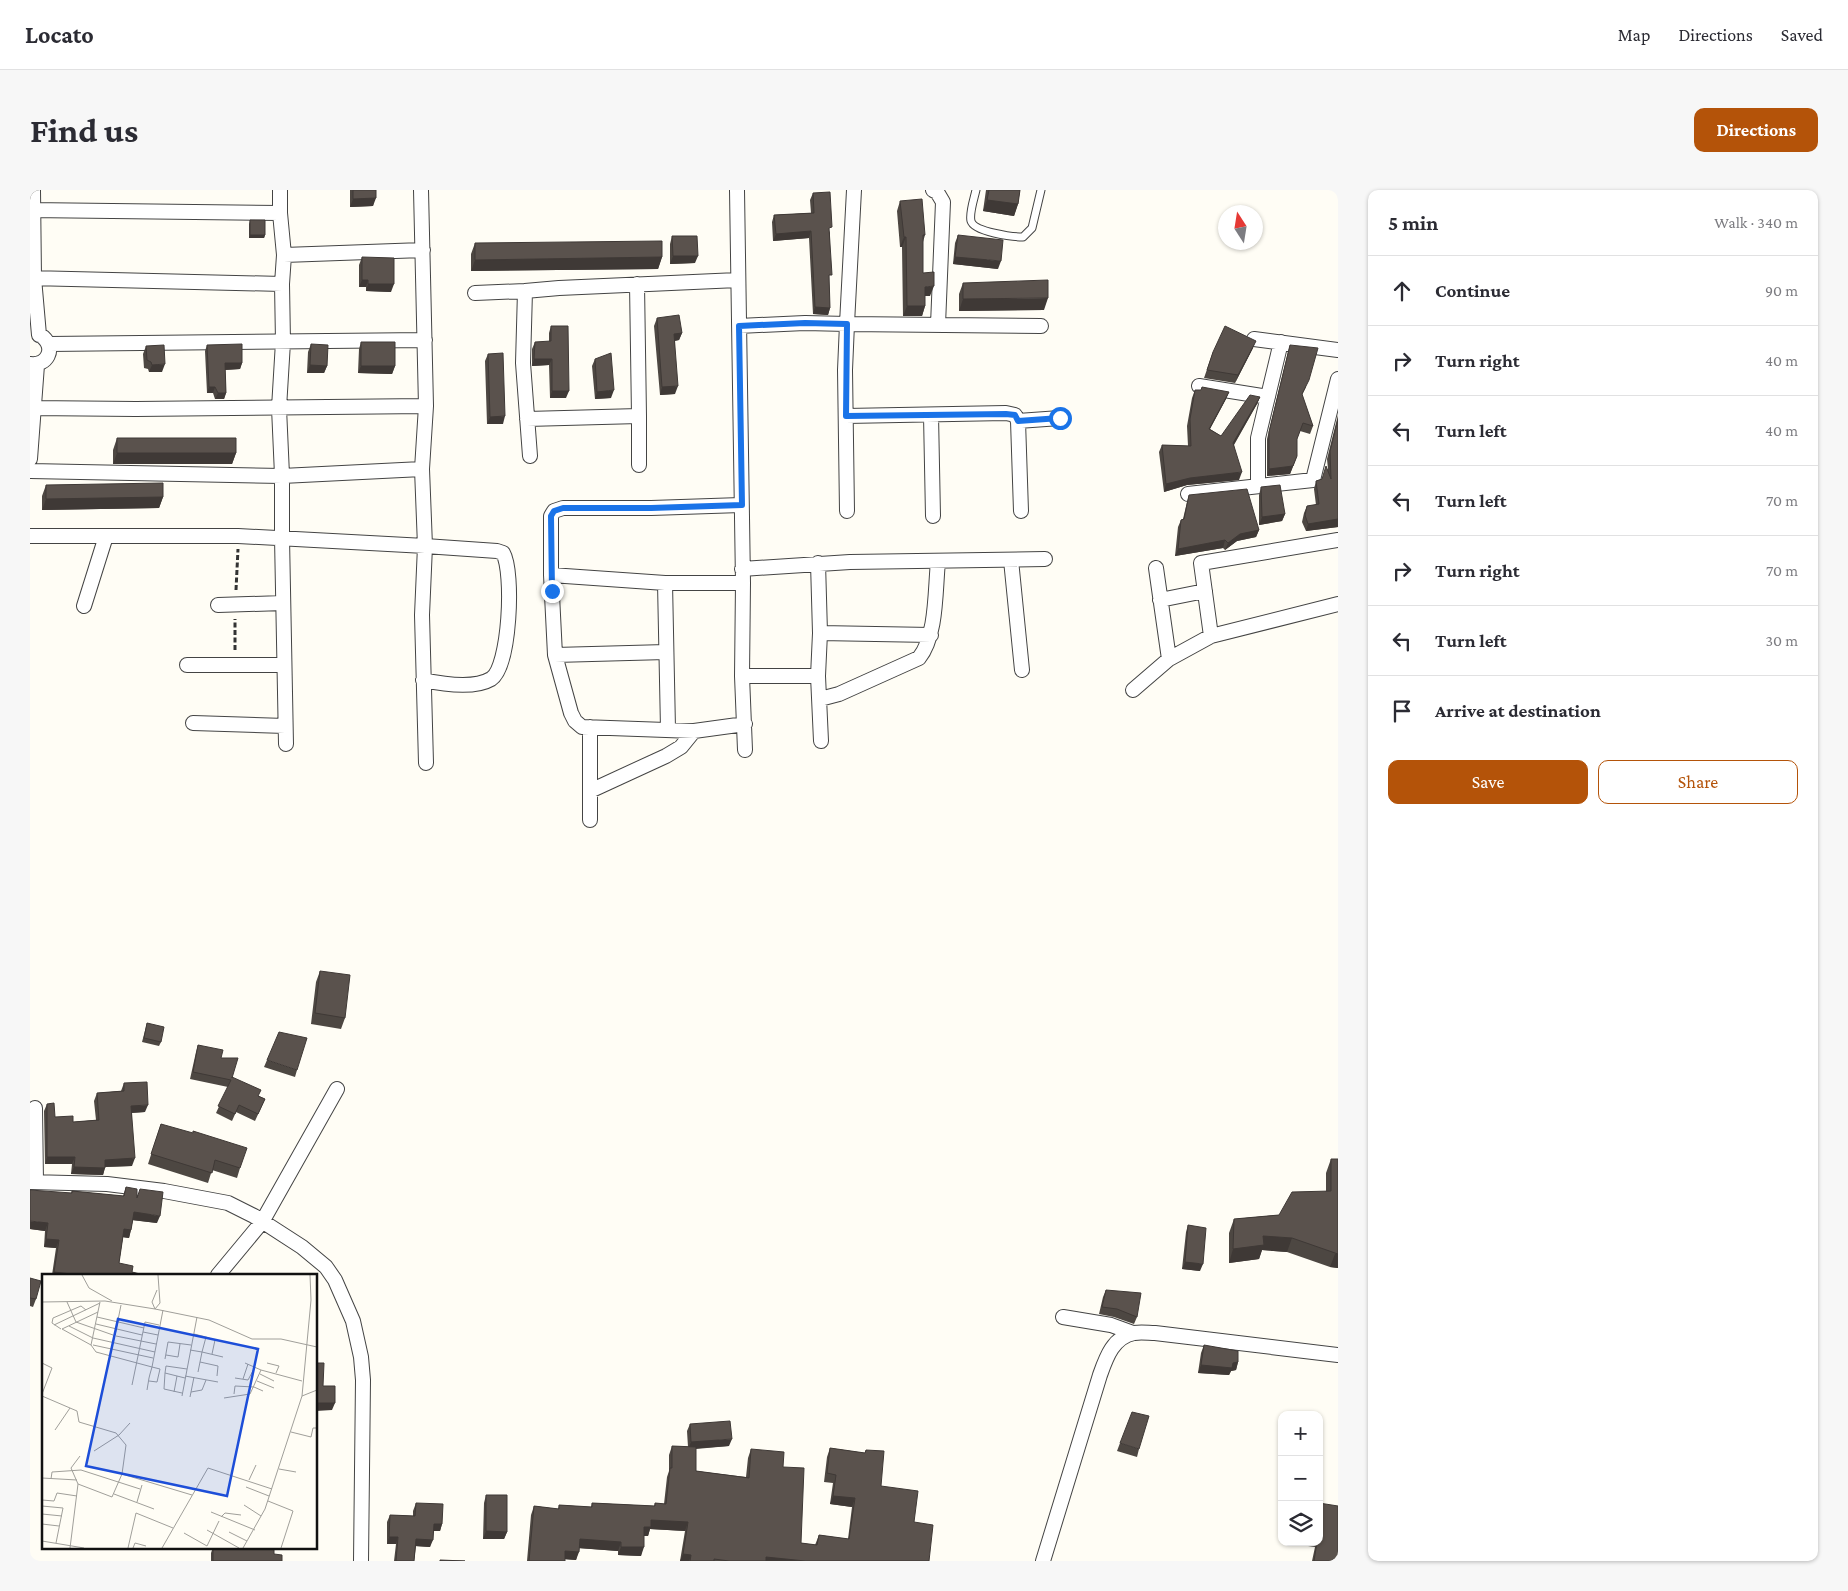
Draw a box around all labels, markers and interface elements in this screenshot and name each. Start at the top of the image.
text: Locato [25,21,94,48]
text: Map [1618,25,1650,45]
text: Directions [1678,25,1753,45]
text: Saved [1781,25,1823,45]
button: Directions [1694,108,1818,152]
text: Find us [30,111,138,150]
north arrow [1218,205,1263,250]
text: 5 min [1388,211,1438,235]
text: Walk · 340 m [1714,214,1798,231]
icon: ahead [1388,277,1416,305]
text: Continue [1435,280,1510,301]
text: 90 m [1765,282,1798,299]
icon: right [1388,347,1416,375]
text: Turn right [1435,350,1520,371]
text: 40 m [1765,352,1798,369]
route start [1049,407,1072,430]
icon: left [1388,417,1416,445]
text: Turn left [1435,420,1507,441]
text: 40 m [1765,422,1798,439]
icon: left [1388,487,1416,515]
text: Turn left [1435,490,1507,511]
text: 70 m [1766,492,1798,509]
icon: right [1388,557,1416,585]
text: Turn right [1435,560,1520,581]
text: 70 m [1766,562,1798,579]
route end [541,580,564,603]
icon: left [1388,627,1416,655]
text: Turn left [1435,630,1507,651]
text: 30 m [1766,632,1798,649]
icon: arrive [1388,697,1416,725]
text: Arrive at destination [1435,700,1601,721]
button: Save [1388,760,1588,804]
button: Share [1598,760,1798,804]
inset map [42,1274,318,1548]
map controls [1278,1411,1323,1546]
button: + [1278,1411,1323,1456]
button: − [1278,1456,1323,1501]
button: layers [1278,1501,1323,1546]

